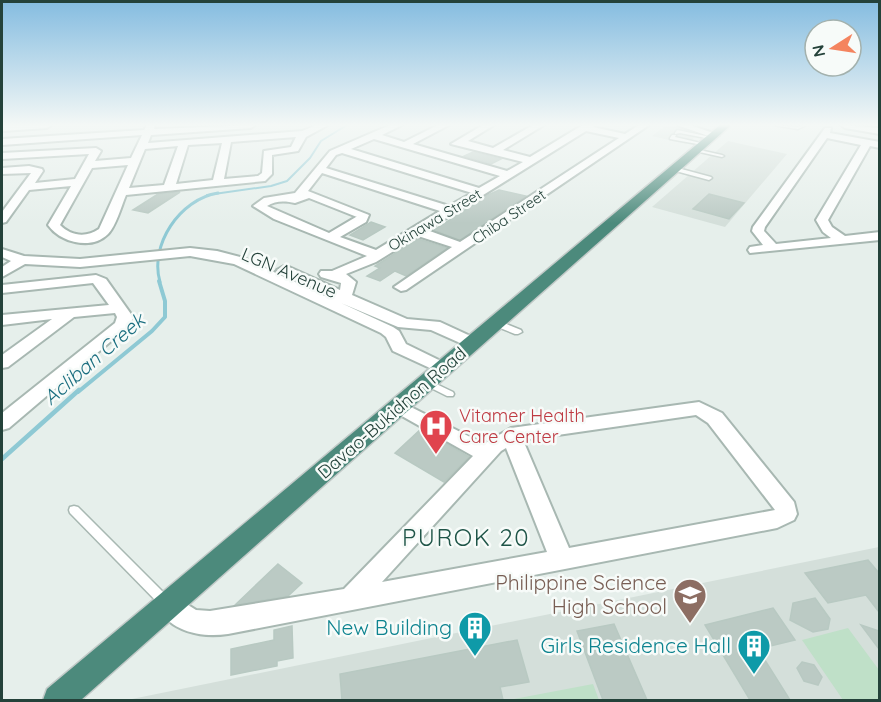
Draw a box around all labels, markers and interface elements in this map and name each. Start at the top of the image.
north arrow [803,18,863,78]
text: N [807,43,829,59]
street label: Okinawa Street [384,184,485,255]
street label: Chiba Street [468,185,549,248]
street label: LGN Avenue [238,242,340,303]
water label: Acliban Creek [38,306,152,410]
street label: Davao-Bukidnon Road [313,342,471,483]
place label: Vitamer Health Care Center [459,404,585,448]
hospital icon: Vitamer Health Care Center [418,408,454,455]
district label: PUROK 20 [402,522,530,552]
place label: Philippine Science High School [495,569,667,619]
school or university icon: Philippine Science High School [672,577,708,624]
building icon: New Building [457,610,493,657]
place label: New Building [326,614,452,640]
building icon: Girls Residence Hall [736,628,772,675]
place label: Girls Residence Hall [541,632,731,658]

